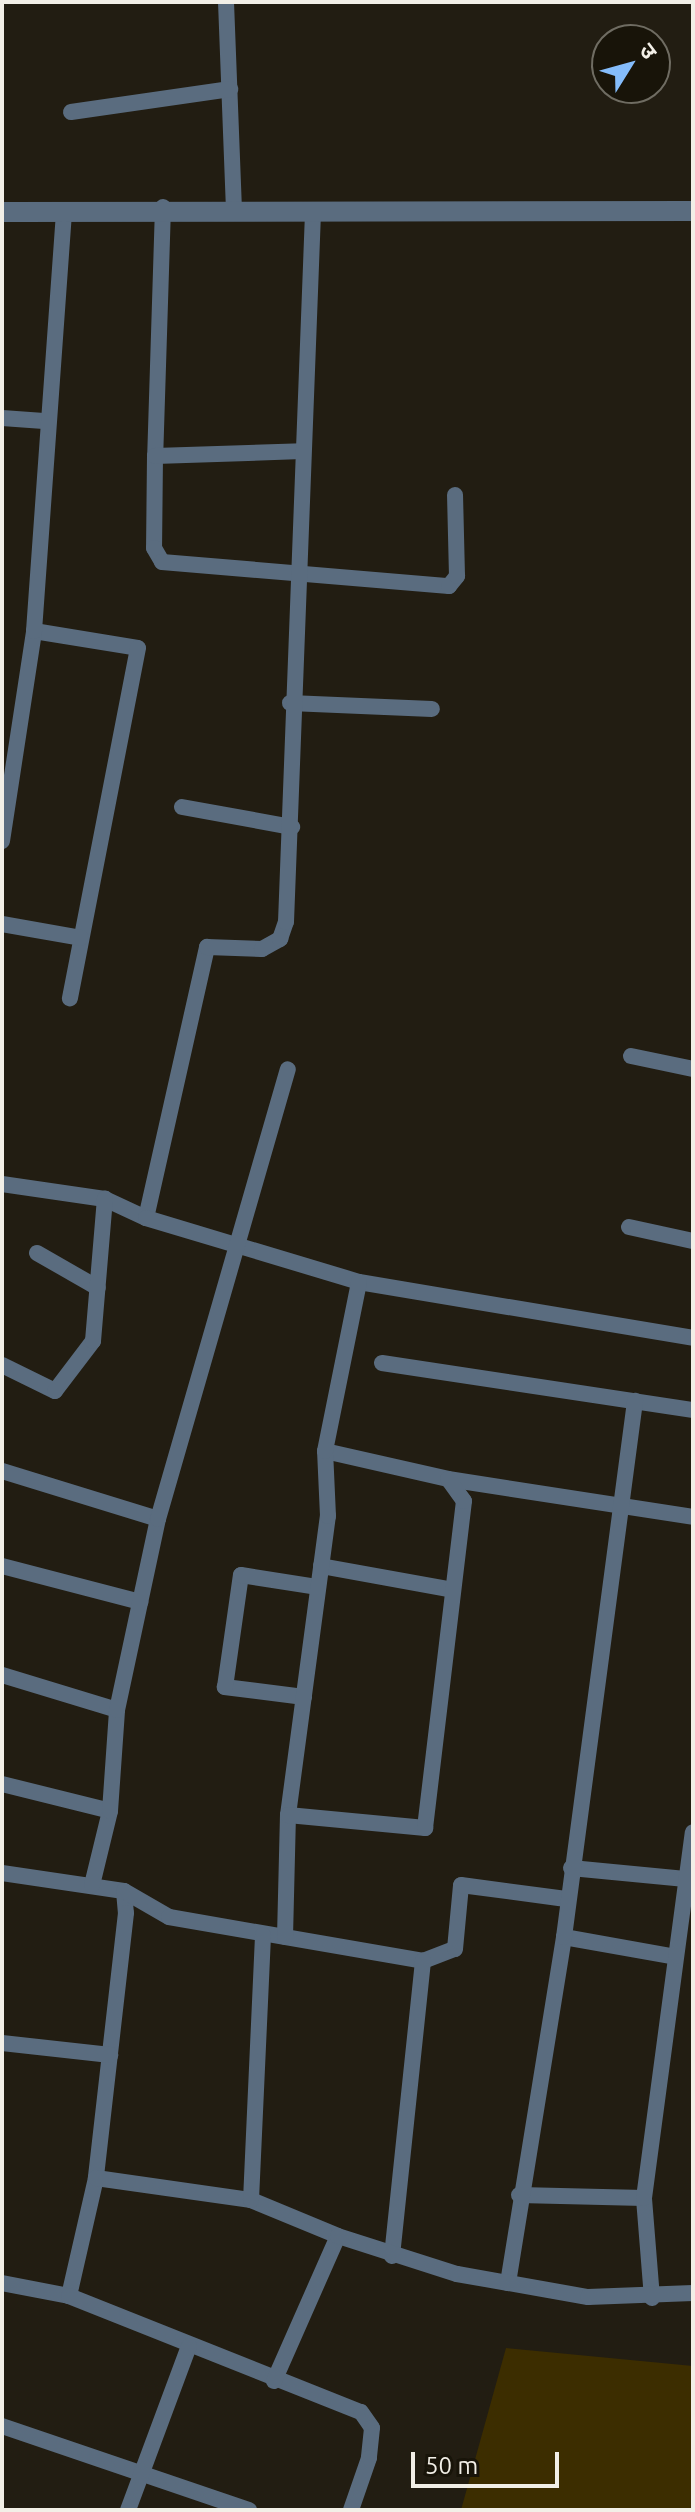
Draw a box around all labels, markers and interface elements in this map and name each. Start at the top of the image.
north arrow [591,24,671,104]
text: उ [635,38,663,63]
scale bar [415,2436,563,2486]
text: 50 m [425,2452,478,2479]

